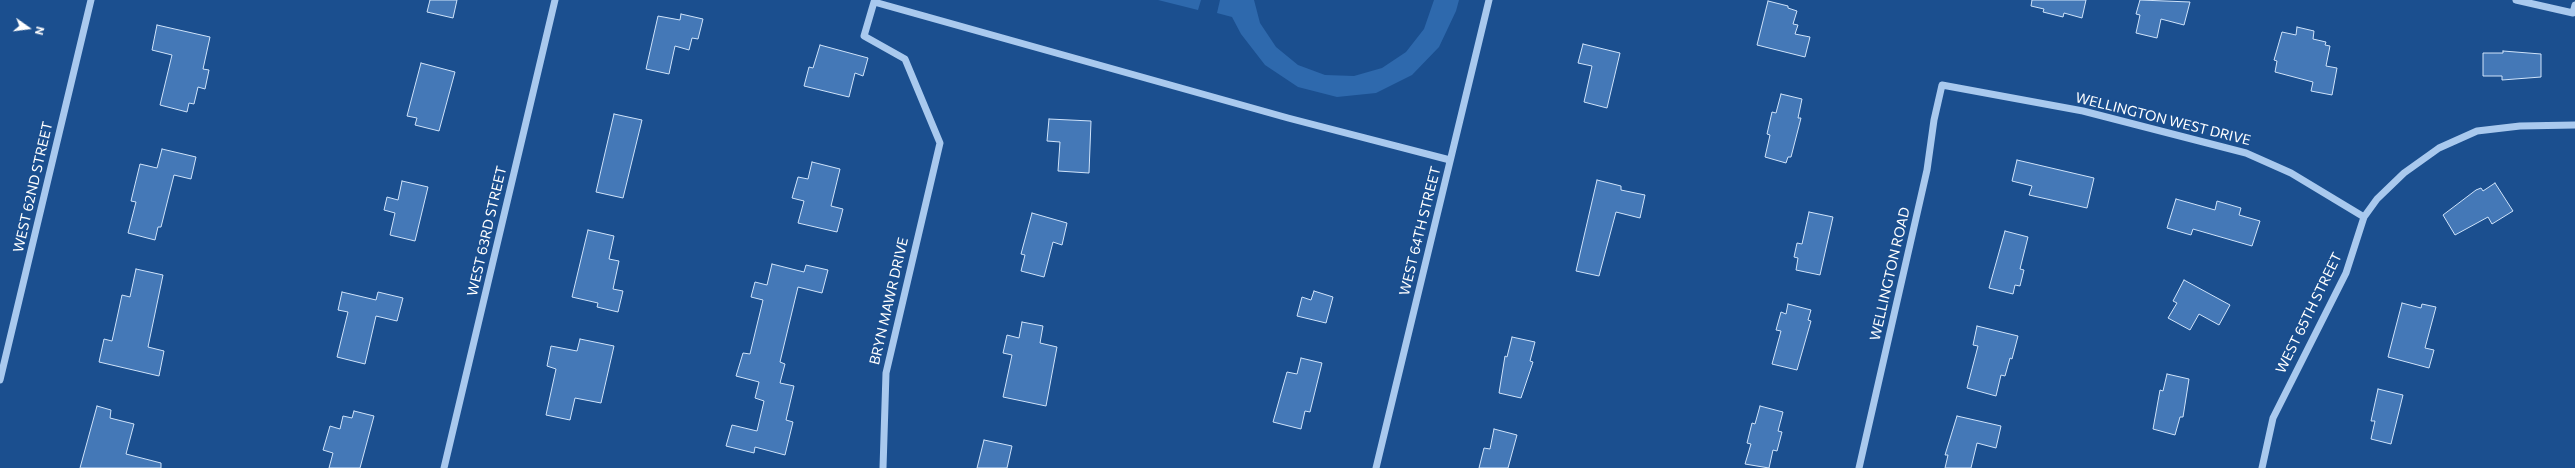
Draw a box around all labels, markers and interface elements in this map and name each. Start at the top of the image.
north arrow [8,8,48,48]
text: N [33,25,47,37]
street label: WELLINGTON WEST DRIVE [2074,89,2252,149]
street label: WEST 62ND STREET [10,120,56,254]
street label: WEST 63RD STREET [464,164,510,298]
street label: WEST 64TH STREET [1396,165,1444,297]
street label: WELLINGTON ROAD [1866,206,1914,342]
street label: BRYN MAWR DRIVE [866,236,912,366]
street label: WEST 65TH STREET [2272,250,2346,376]

